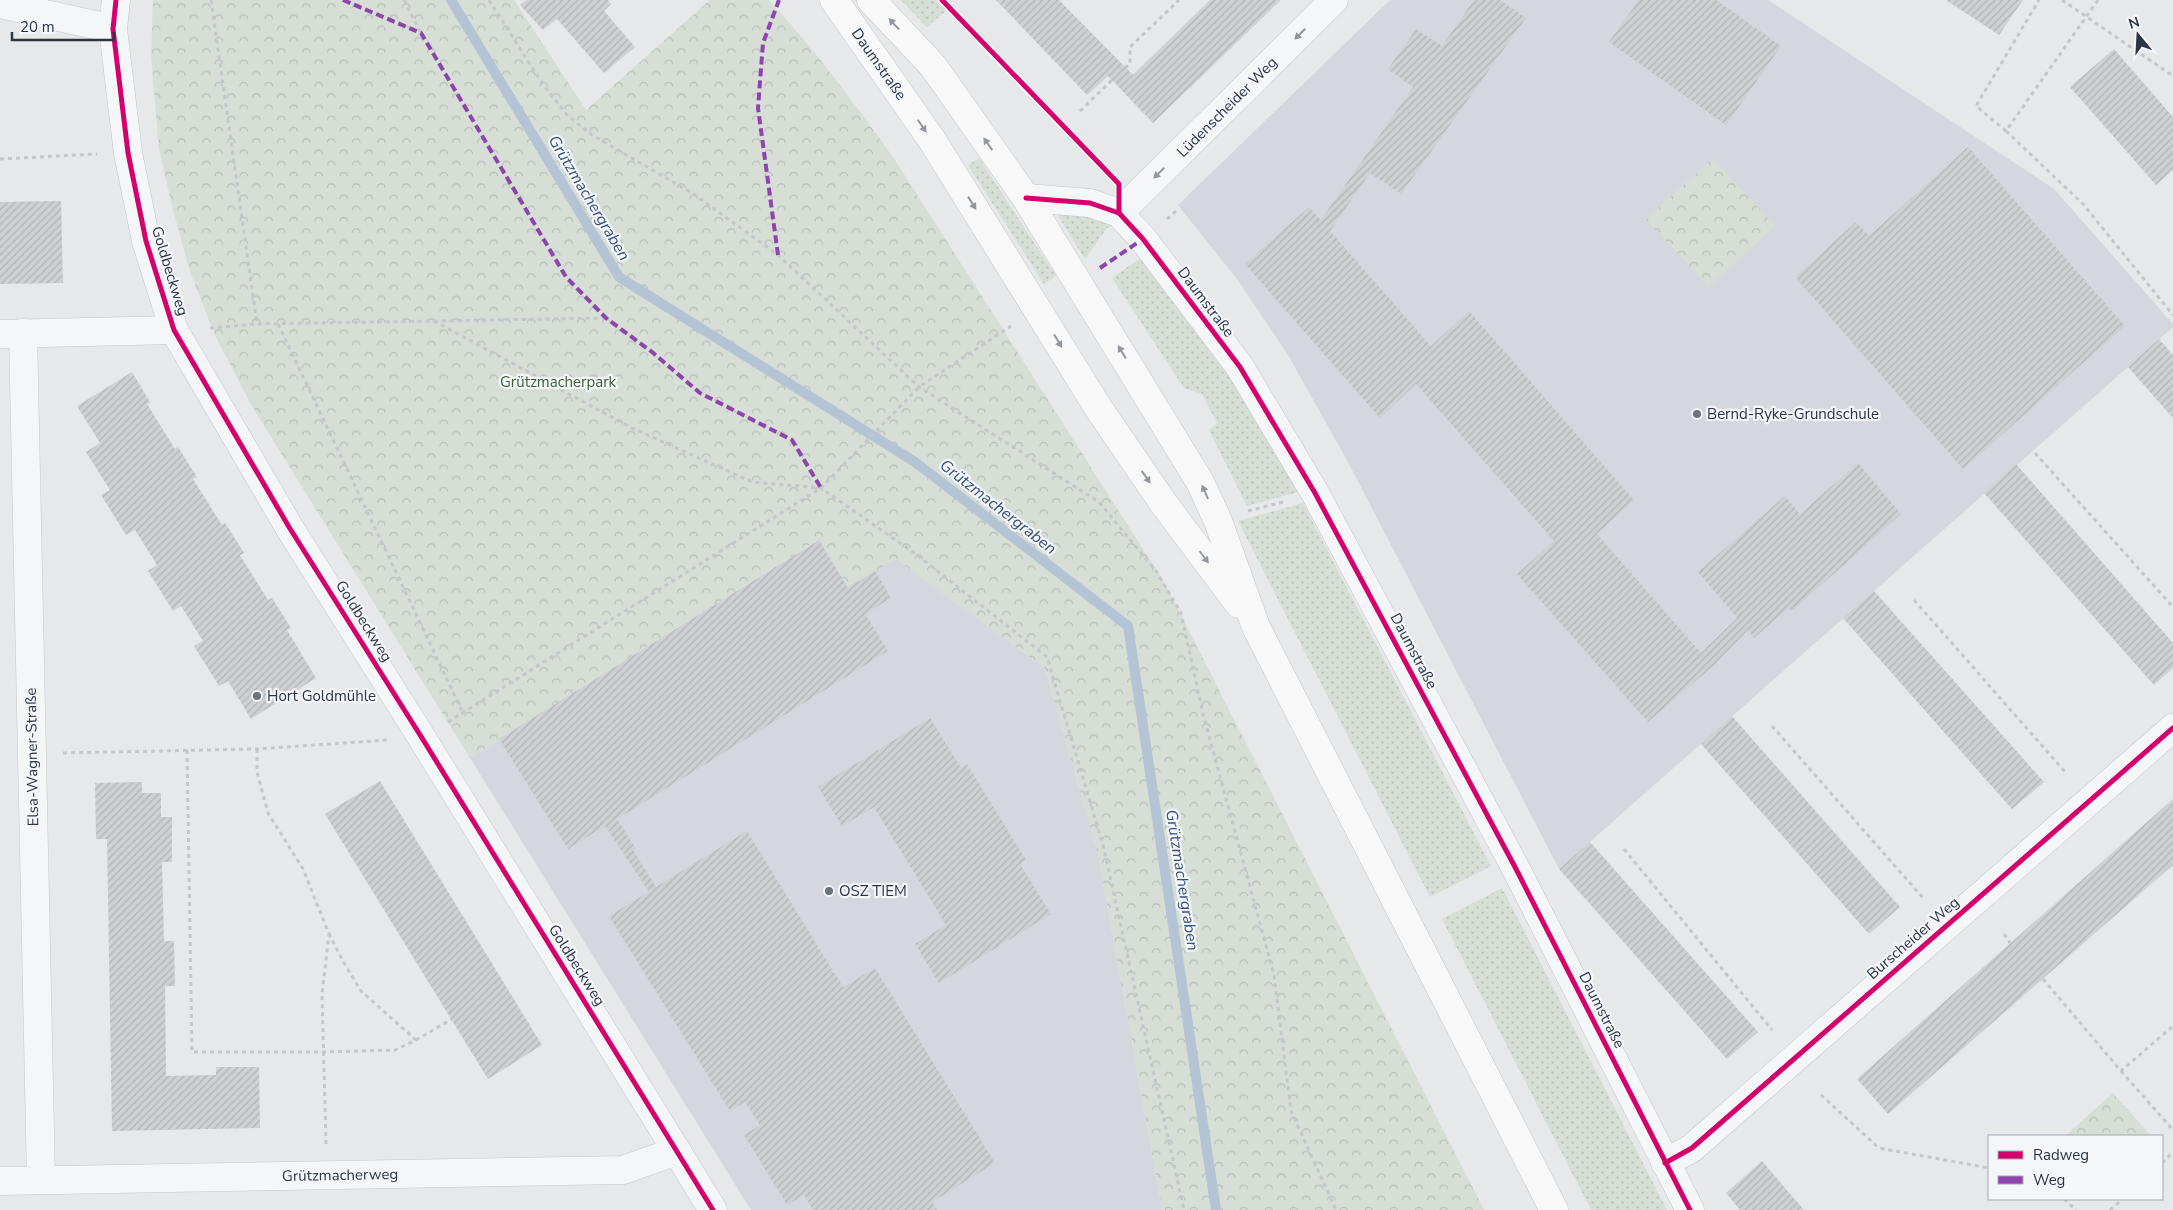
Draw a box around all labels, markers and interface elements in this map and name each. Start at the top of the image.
scale bar [12,10,115,42]
north arrow [2113,10,2163,60]
text: N [2126,12,2142,34]
text: 20 m [20,17,55,37]
one-way arrow [888,19,900,31]
street label: Daumstraße [847,24,911,104]
one-way arrow [1294,28,1306,40]
street label: Lüdenscheider Weg [1172,52,1282,162]
one-way arrow [918,119,927,132]
water label: Grützmachergraben [543,131,635,265]
one-way arrow [983,138,993,151]
one-way arrow [1154,167,1166,179]
one-way arrow [967,196,977,210]
street label: Goldbeckweg [147,224,193,318]
street label: Daumstraße [1173,263,1239,341]
one-way arrow [1053,334,1062,347]
one-way arrow [1117,346,1126,359]
park label: Grützmacherpark [500,372,617,392]
place label: Bernd-Ryke-Grundschule [1707,404,1879,424]
marker: Bernd-Ryke-Grundschule [1691,408,1703,420]
water label: Grützmachergraben [935,454,1061,560]
one-way arrow [1141,471,1151,484]
one-way arrow [1200,485,1208,499]
one-way arrow [1199,550,1209,564]
street label: Goldbeckweg [331,576,397,666]
street label: Daumstraße [1386,610,1442,692]
place label: Hort Goldmühle [267,686,376,706]
street label: Elsa-Wagner-Straße [21,687,43,827]
marker: Hort Goldmühle [251,690,263,702]
water label: Grützmachergraben [1160,808,1204,952]
place label: OSZ TIEM [839,881,907,901]
marker: OSZ TIEM [823,885,835,897]
street label: Burscheider Weg [1863,892,1963,984]
street label: Goldbeckweg [544,920,610,1010]
street label: Daumstraße [1574,968,1630,1052]
legend [1988,1135,2163,1200]
text: Radweg [2033,1145,2089,1165]
street label: Grützmacherweg [282,1164,398,1186]
text: Weg [2033,1170,2065,1190]

